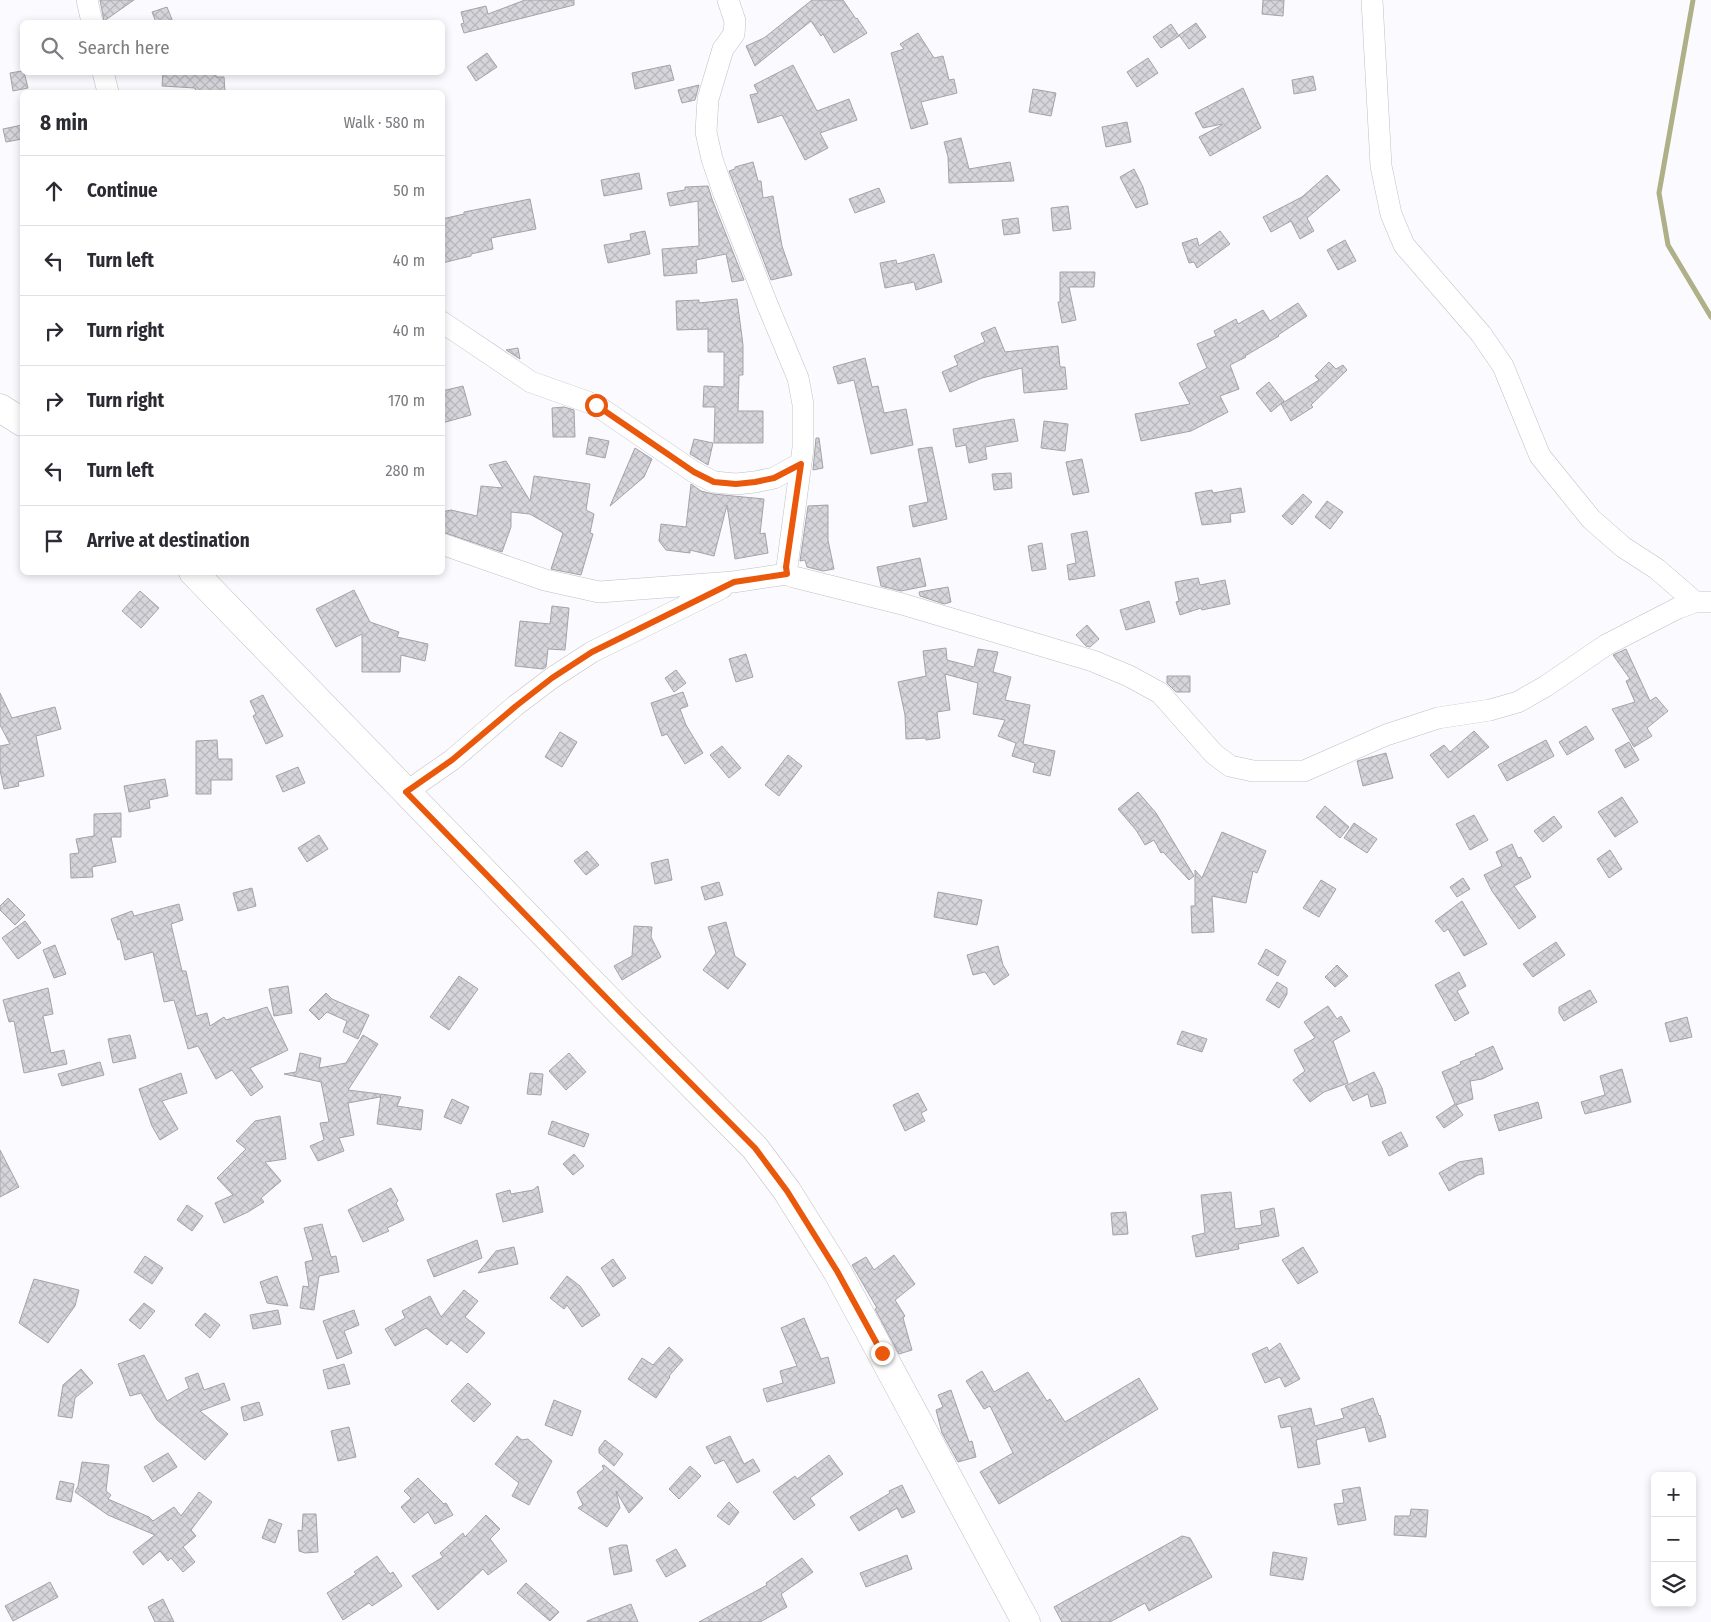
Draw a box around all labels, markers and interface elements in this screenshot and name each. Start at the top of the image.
search box [20,20,445,75]
icon: search [38,34,66,62]
text: Search here [78,36,170,59]
text: 8 min [40,110,88,136]
text: Walk · 580 m [343,113,425,132]
icon: ahead [40,177,68,205]
text: Continue [87,179,158,202]
text: 50 m [393,181,425,200]
icon: left [40,247,68,275]
text: Turn left [87,249,154,272]
text: 40 m [393,251,425,270]
icon: right [40,317,68,345]
text: Turn right [87,319,164,342]
text: 40 m [393,321,425,340]
icon: right [40,387,68,415]
text: Turn right [87,389,164,412]
text: 170 m [388,391,425,410]
route start [585,394,608,417]
icon: left [40,457,68,485]
text: Turn left [87,459,154,482]
text: 280 m [386,461,425,480]
icon: arrive [40,527,68,555]
text: Arrive at destination [87,529,250,552]
route end [871,1342,894,1365]
map controls [1651,1472,1696,1607]
button: + [1651,1472,1696,1517]
button: − [1651,1517,1696,1562]
button: layers [1651,1562,1696,1607]

